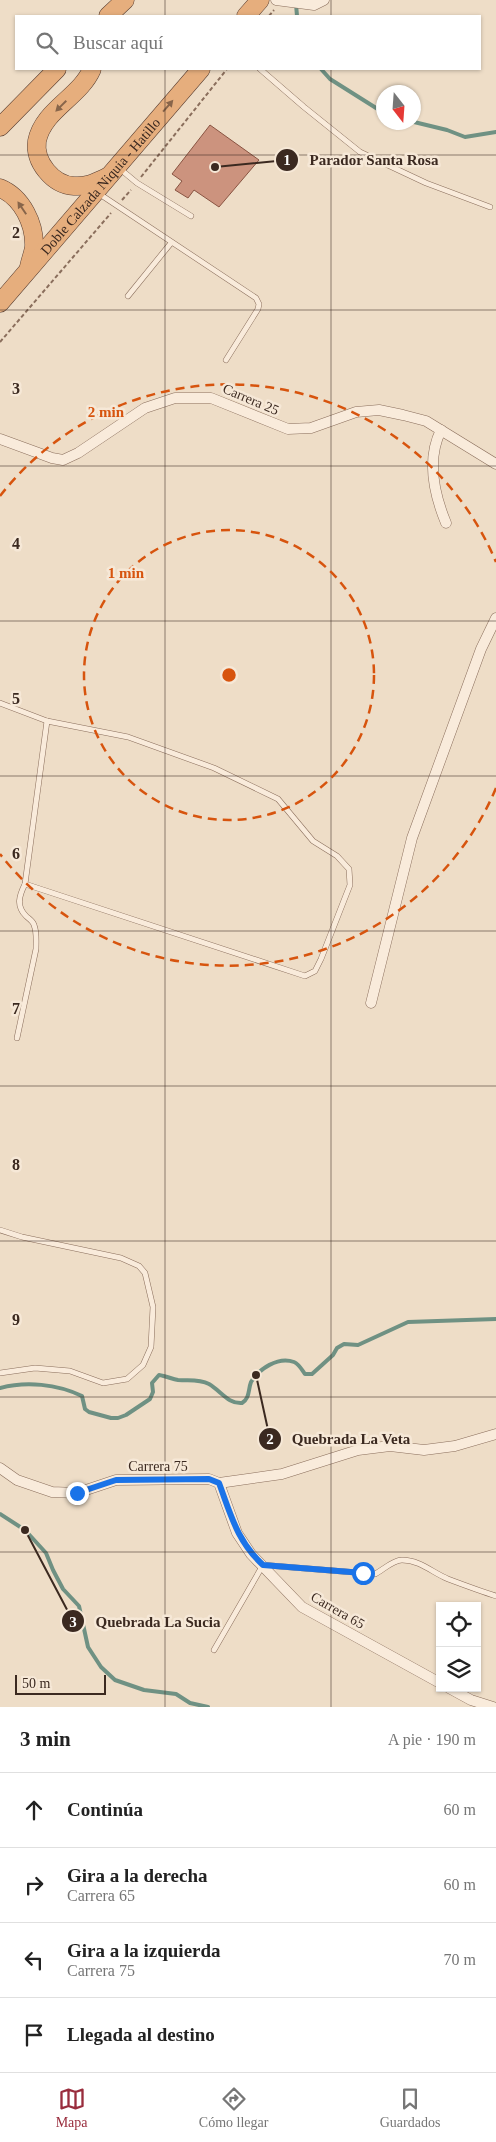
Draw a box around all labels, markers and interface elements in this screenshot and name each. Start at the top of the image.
search box [15,15,481,70]
icon: search [33,29,61,57]
text: Buscar aquí [73,32,163,53]
north arrow [376,85,421,130]
one-way arrow [55,100,67,112]
one-way arrow [163,100,174,113]
street label: Doble Calzada Niquia - Hatillo [38,115,163,258]
callout: Parador Santa Rosa [274,145,448,175]
text: 1 [283,152,291,168]
text: Parador Santa Rosa [310,152,439,168]
one-way arrow [17,201,27,215]
text: 2 [12,224,20,241]
text: 3 [12,380,20,397]
street label: Carrera 25 [221,381,281,418]
text: 2 min [88,404,125,420]
text: 4 [12,535,20,552]
text: 1 min [108,565,145,581]
centre of rings [220,666,238,684]
text: 5 [12,690,20,707]
text: 6 [12,845,20,862]
text: 7 [12,1000,20,1017]
text: 8 [12,1156,20,1173]
text: 9 [12,1311,20,1328]
callout: Quebrada La Veta [257,1424,421,1454]
text: 2 [266,1431,274,1447]
text: Quebrada La Veta [292,1431,411,1447]
street label: Carrera 75 [128,1459,188,1474]
route end [66,1482,89,1505]
route start [352,1562,375,1585]
street label: Carrera 65 [308,1589,367,1632]
map controls [436,1602,481,1692]
button: locate [436,1602,481,1647]
callout: Quebrada La Sucia [61,1606,231,1636]
text: 3 [69,1614,77,1630]
text: Quebrada La Sucia [95,1614,221,1630]
button: layers [436,1647,481,1692]
scale bar [15,1672,106,1695]
text: 50 m [22,1676,50,1691]
text: 3 min [20,1727,71,1751]
text: A pie · 190 m [388,1731,476,1748]
icon: ahead [20,1796,48,1824]
text: Continúa [67,1799,143,1820]
text: 60 m [444,1801,476,1818]
text: Gira a la derecha [67,1865,208,1886]
icon: right [20,1871,48,1899]
text: 60 m [444,1876,476,1893]
text: Carrera 65 [67,1887,135,1904]
text: Gira a la izquierda [67,1940,221,1961]
icon: left [20,1946,48,1974]
text: 70 m [444,1951,476,1968]
text: Carrera 75 [67,1962,135,1979]
icon: arrive [20,2021,48,2049]
text: Llegada al destino [67,2024,215,2045]
tab: Mapa [56,2085,88,2131]
tab: Cómo llegar [199,2085,268,2131]
tab: Guardados [380,2085,440,2131]

